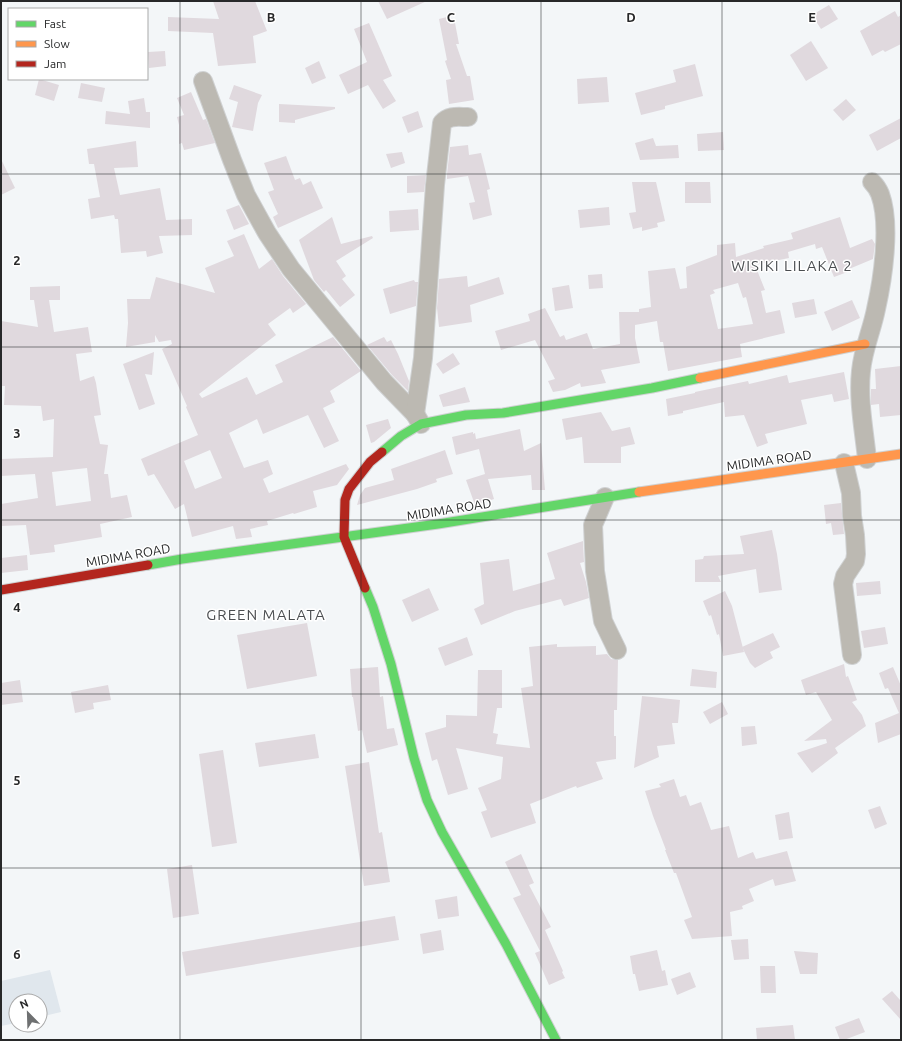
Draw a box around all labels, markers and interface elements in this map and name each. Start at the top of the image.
legend [8,8,148,80]
text: B [267,10,276,24]
text: C [447,10,456,24]
text: D [626,10,636,24]
text: E [808,10,816,24]
text: Fast [44,17,66,30]
text: Slow [44,37,70,50]
text: Jam [44,57,66,70]
text: 2 [13,253,21,267]
district label: WISIKI LILAKA 2 [731,257,853,274]
text: 3 [13,426,21,440]
street label: MIDIMA ROAD [726,447,812,473]
street label: MIDIMA ROAD [406,495,492,523]
street label: MIDIMA ROAD [85,541,171,569]
text: 4 [13,600,21,614]
district label: GREEN MALATA [206,606,326,623]
text: 5 [13,773,21,787]
text: 6 [13,947,21,961]
north arrow [8,993,48,1033]
text: N [18,997,30,1011]

